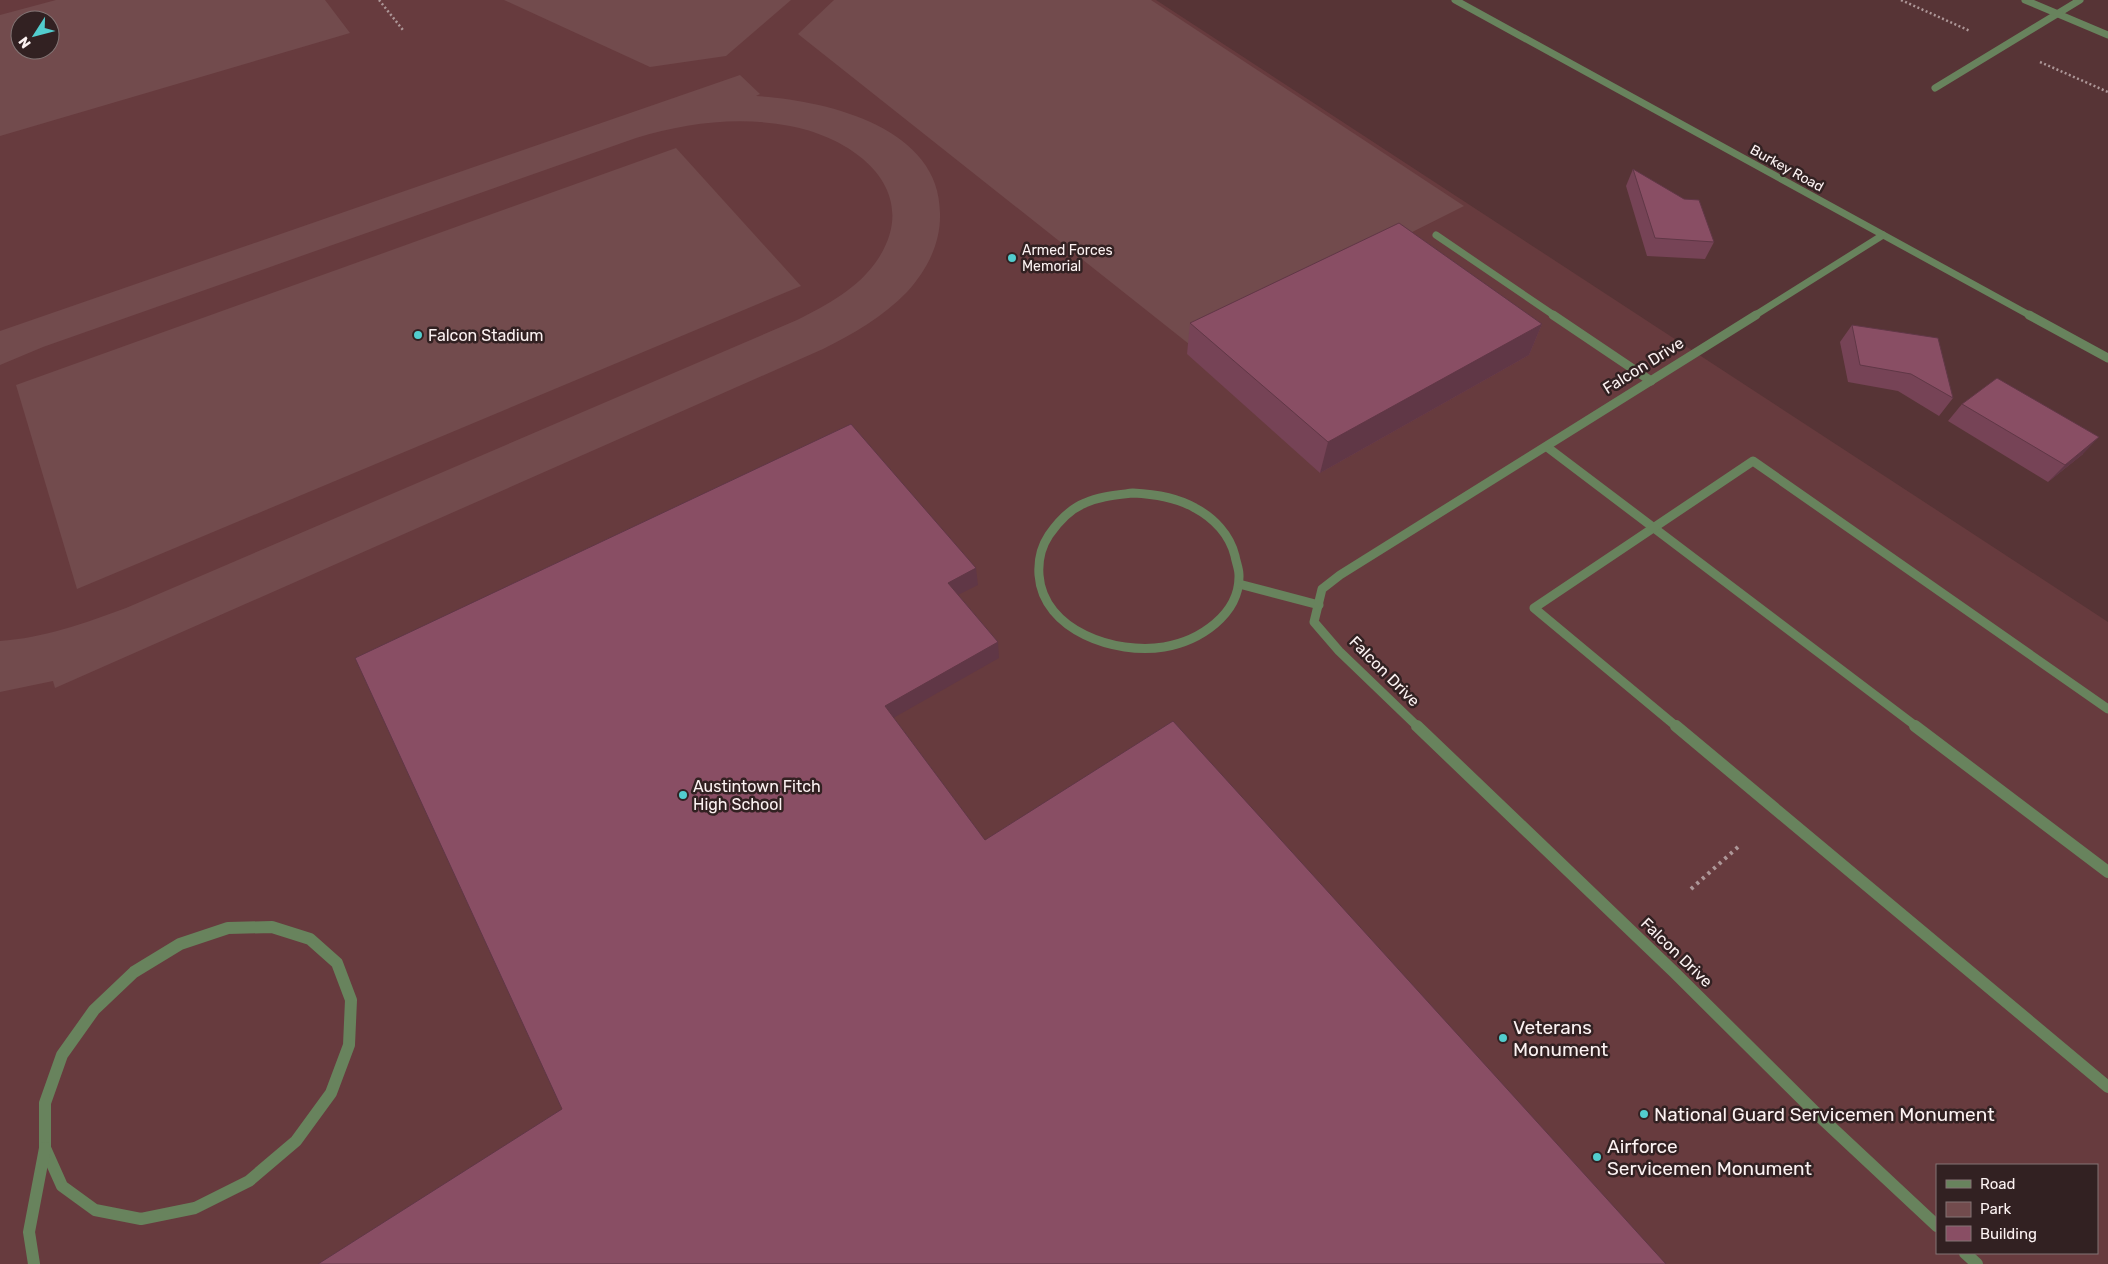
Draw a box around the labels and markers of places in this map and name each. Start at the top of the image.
place label: Armed Forces Memorial [1022,242,1113,275]
marker: Armed Forces Memorial [1006,252,1018,264]
place label: Falcon Stadium [428,326,544,345]
marker: Falcon Stadium [412,329,424,341]
place label: Austintown Fitch High School [693,777,821,814]
marker: Austintown Fitch High School [677,789,689,801]
place label: Veterans Monument [1513,1016,1609,1061]
marker: Veterans Monument [1497,1032,1509,1044]
place label: National Guard Servicemen Monument [1654,1103,1995,1126]
marker: National Guard Servicemen Monument [1638,1108,1650,1120]
place label: Airforce Servicemen Monument [1607,1135,1812,1180]
marker: Airforce Servicemen Monument [1591,1151,1603,1163]

